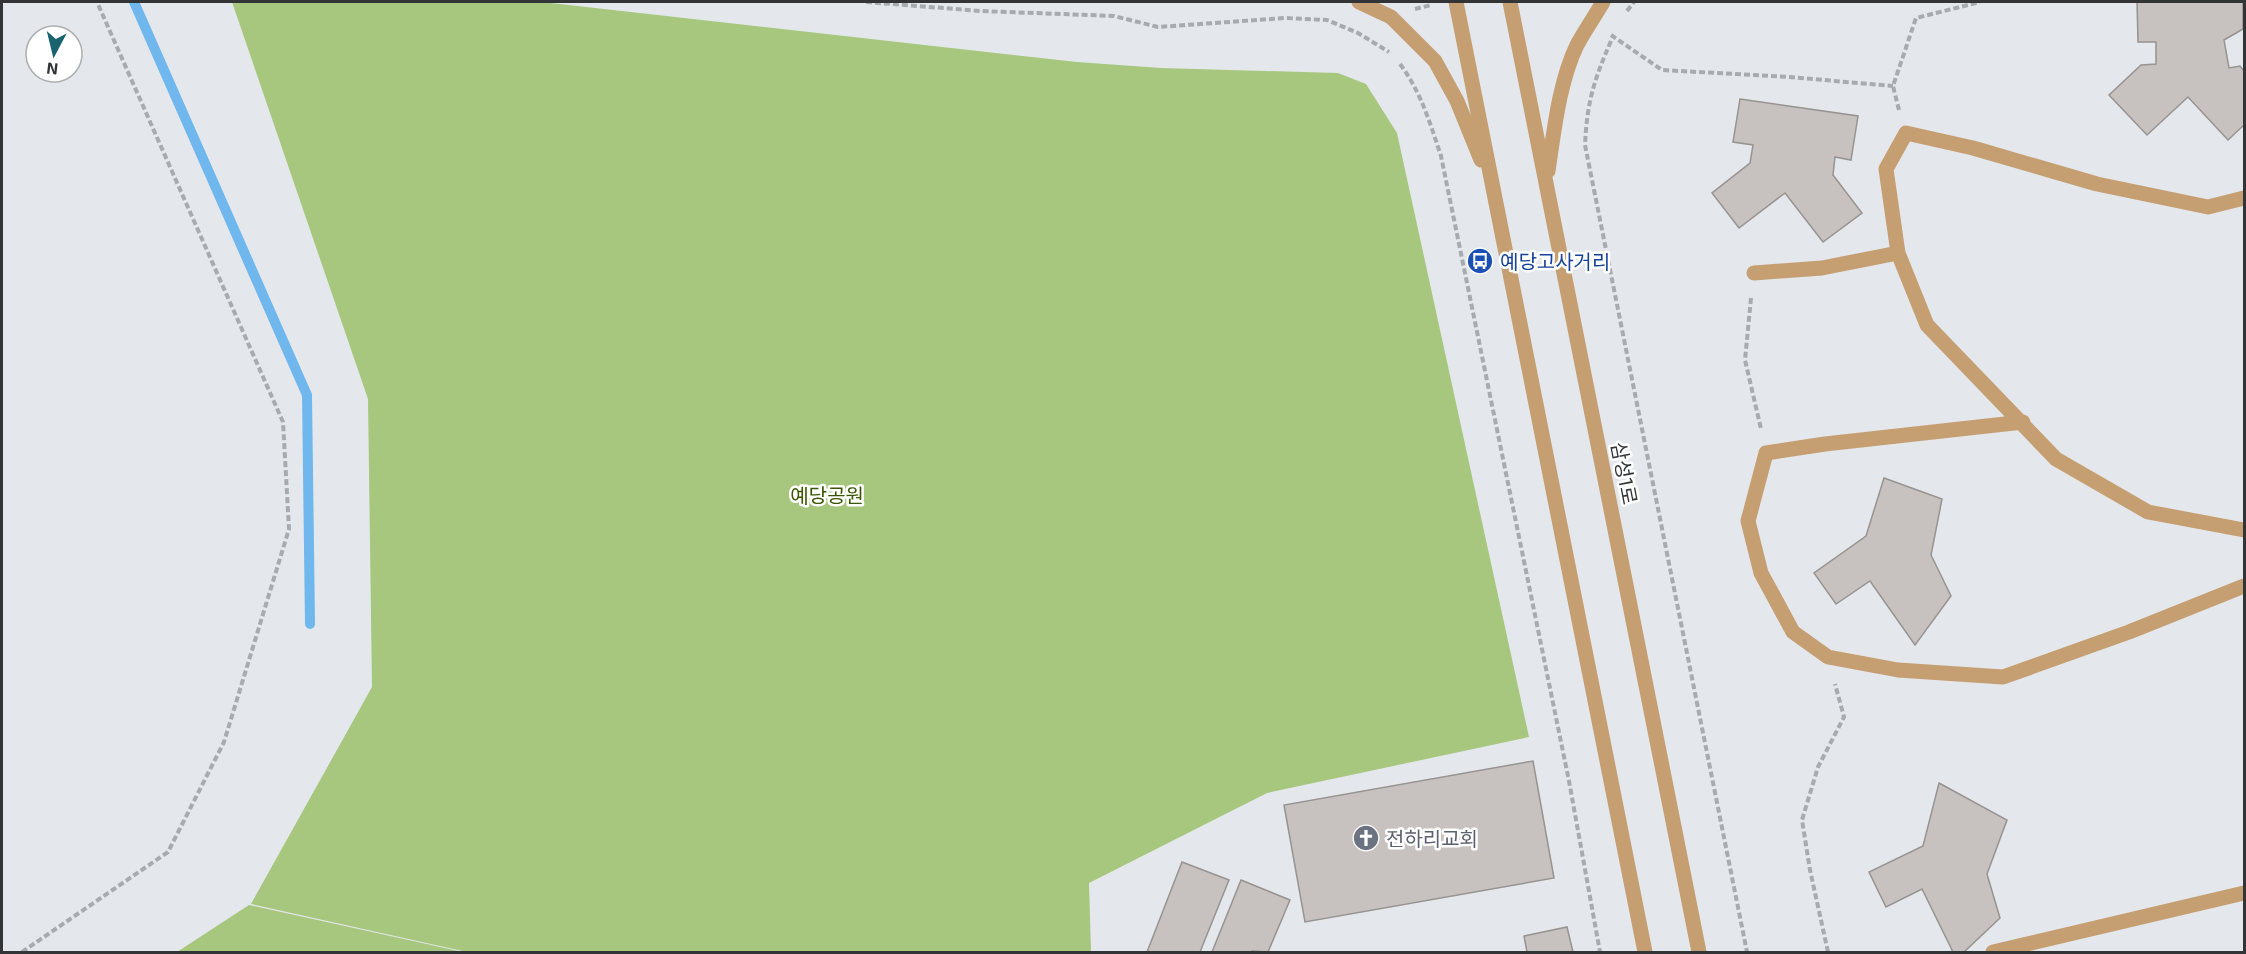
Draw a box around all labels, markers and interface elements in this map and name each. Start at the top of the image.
north arrow [24,24,84,84]
text: N [45,59,59,80]
bus stop icon: 예당고사거리 [1465,246,1495,276]
place label: 예당고사거리 [1500,249,1610,273]
street label: 삼성1로 [1607,440,1643,506]
park label: 예당공원 [790,483,864,507]
church icon: 전하리교회 [1351,823,1381,853]
place label: 전하리교회 [1386,826,1478,850]

